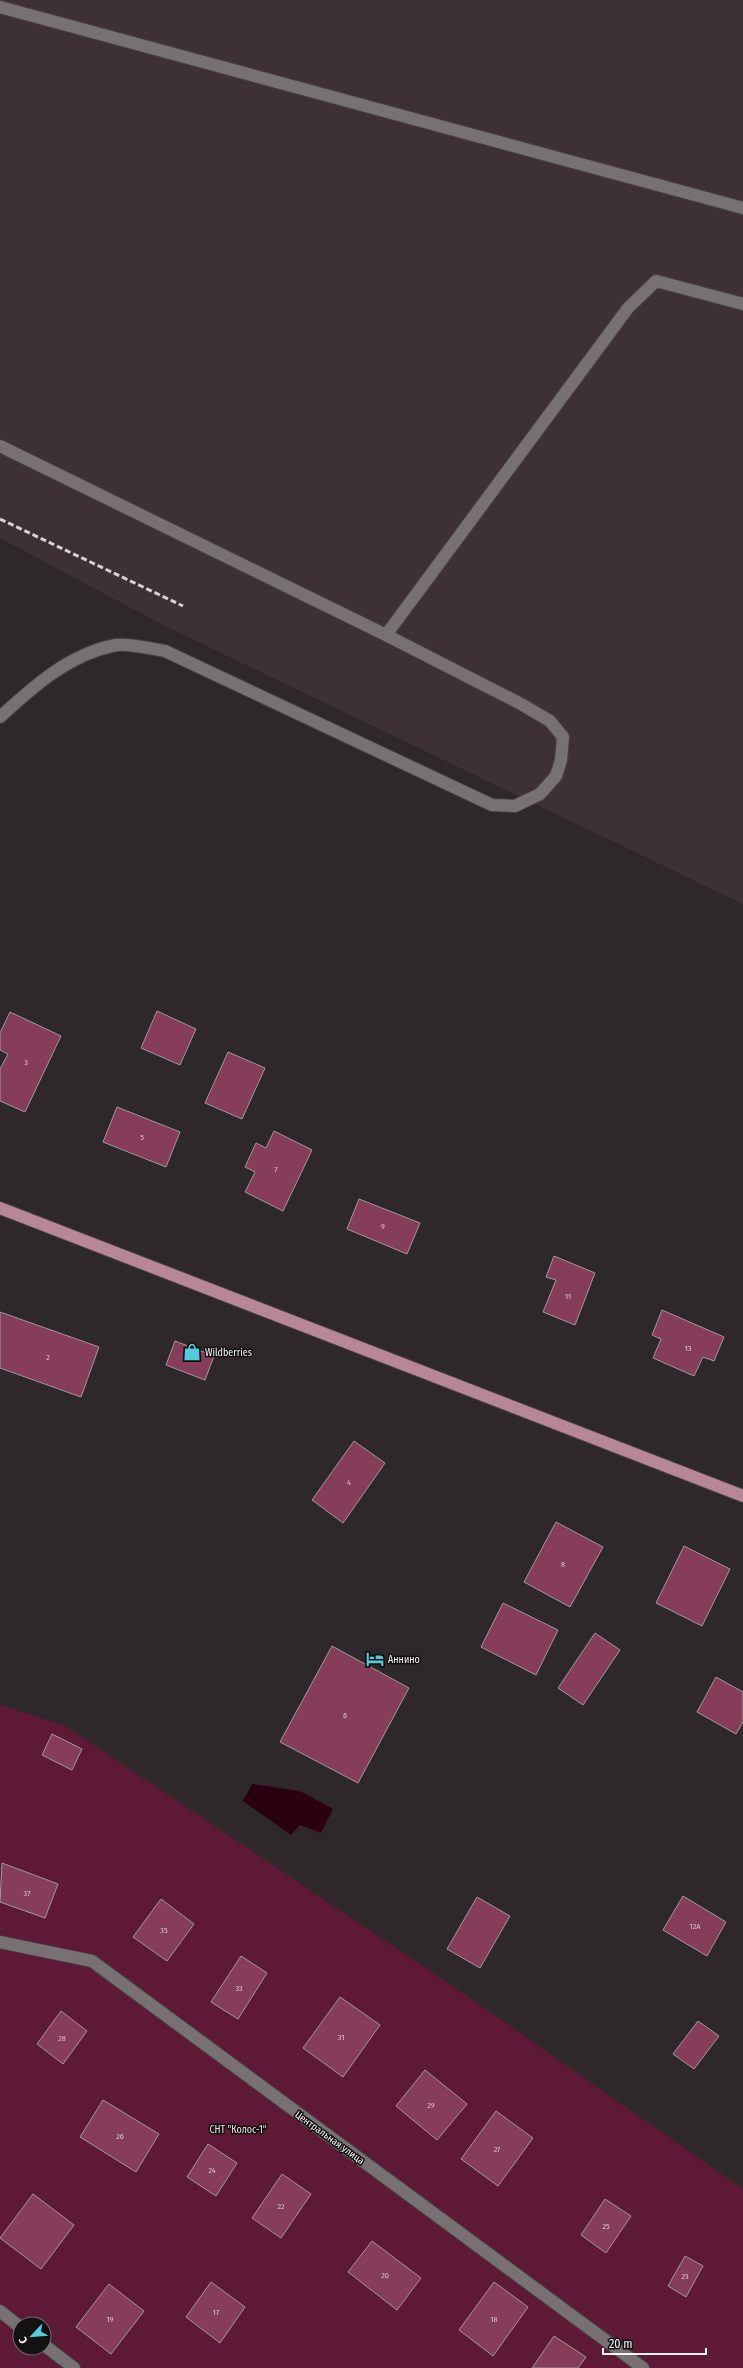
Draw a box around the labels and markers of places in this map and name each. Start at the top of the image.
shop icon: Wildberries [182,1342,202,1362]
place label: Wildberries [205,1347,252,1359]
hotel icon: Аннино [365,1649,385,1669]
place label: Аннино [388,1654,420,1666]

